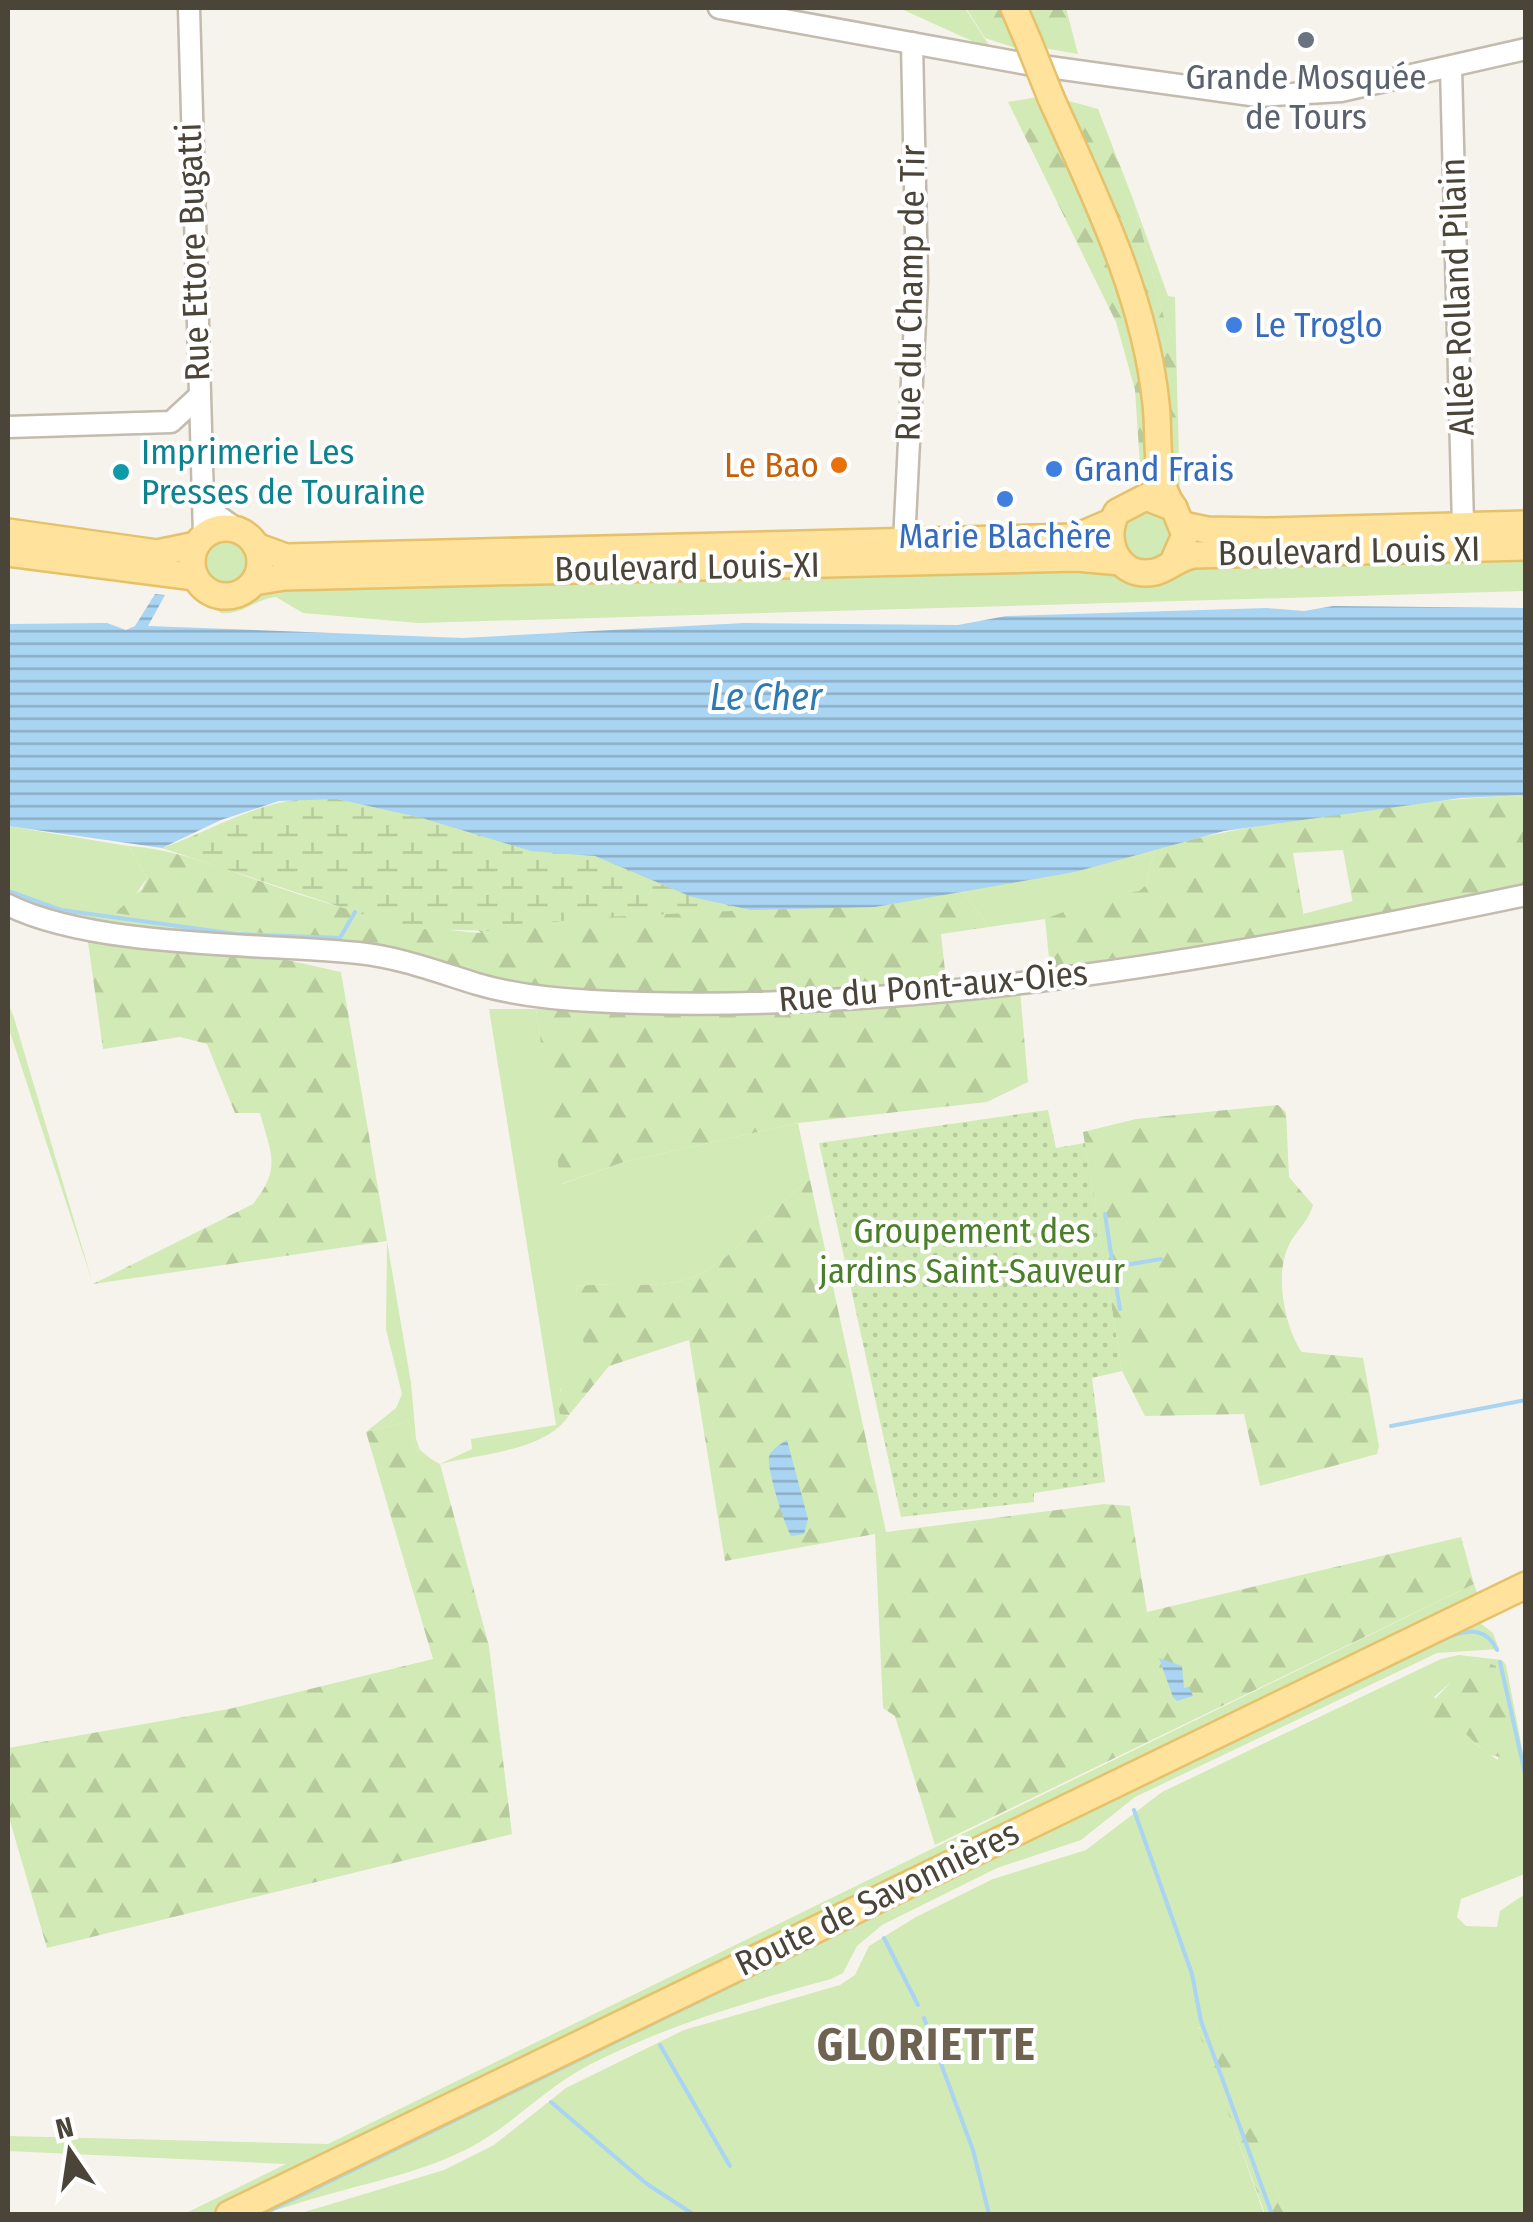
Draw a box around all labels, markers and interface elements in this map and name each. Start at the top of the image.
marker: Grande Mosquée de Tours [1295,29,1317,51]
place label: Grande Mosquée de Tours [1186,56,1426,138]
street label: Rue Ettore Bugatti [168,122,218,382]
street label: Rue du Champ de Tir [886,144,934,442]
street label: Allée Rolland Pilain [1431,157,1483,437]
place label: Le Troglo [1254,304,1383,346]
marker: Le Troglo [1223,314,1245,336]
place label: Imprimerie Les Presses de Touraine [141,431,425,513]
place label: Le Bao [724,444,819,486]
place label: Grand Frais [1074,448,1234,490]
marker: Le Bao [828,454,850,476]
marker: Grand Frais [1043,458,1065,480]
marker: Imprimerie Les Presses de Touraine [110,461,132,483]
marker: Marie Blachère [994,488,1016,510]
place label: Marie Blachère [898,515,1112,557]
street label: Boulevard Louis XI [1218,528,1480,574]
street label: Boulevard Louis-XI [554,544,820,590]
water label: Le Cher [710,674,824,720]
street label: Rue du Pont-aux-Oies [777,952,1089,1020]
park label: Groupement des jardins Saint-Sauveur [818,1210,1125,1292]
street label: Route de Savonnières [728,1811,1026,1985]
district label: GLORIETTE [817,2018,1037,2072]
north arrow [20,2102,120,2202]
text: N [53,2110,76,2146]

